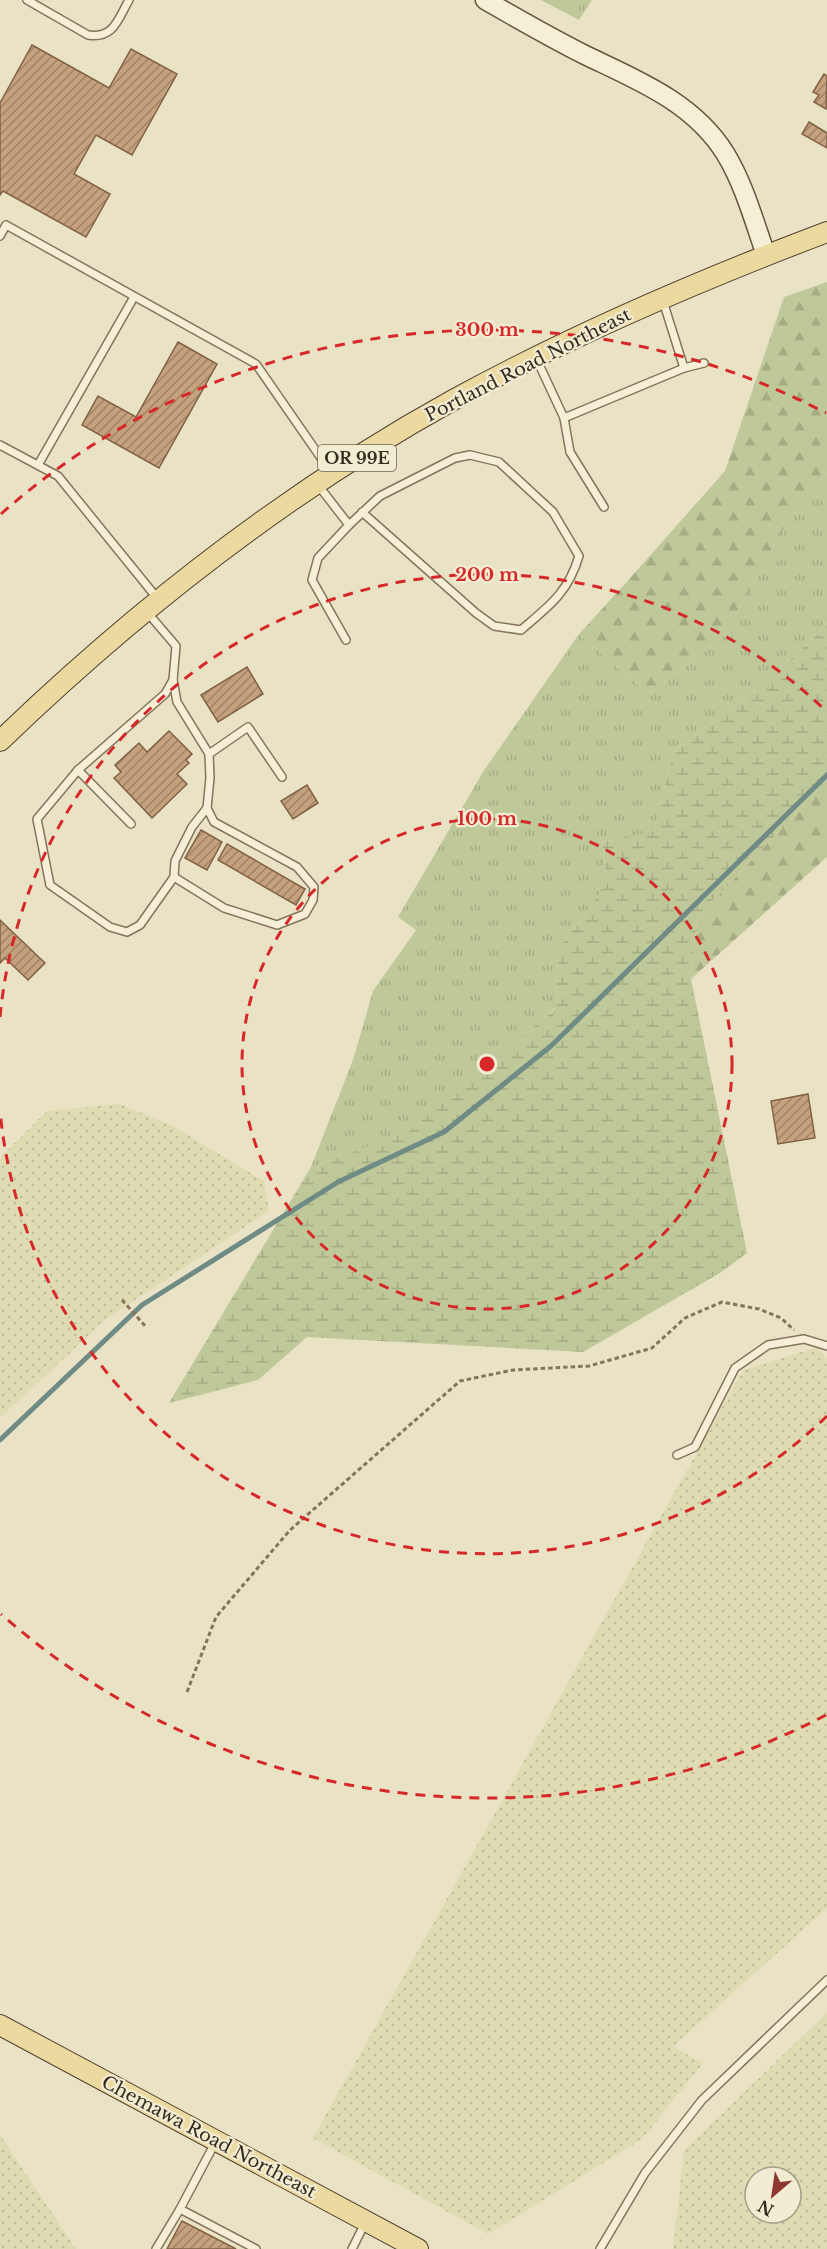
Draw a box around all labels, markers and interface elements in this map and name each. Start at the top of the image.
street label: Portland Road Northeast [421,303,635,427]
text: 300 m [455,319,519,341]
road number: OR 99E [318,445,396,471]
text: 200 m [455,564,519,586]
text: 100 m [457,808,517,830]
centre of rings [477,1054,497,1074]
street label: Chemawa Road Northeast [98,2071,320,2203]
north arrow [743,2165,803,2225]
text: N [754,2196,777,2221]

